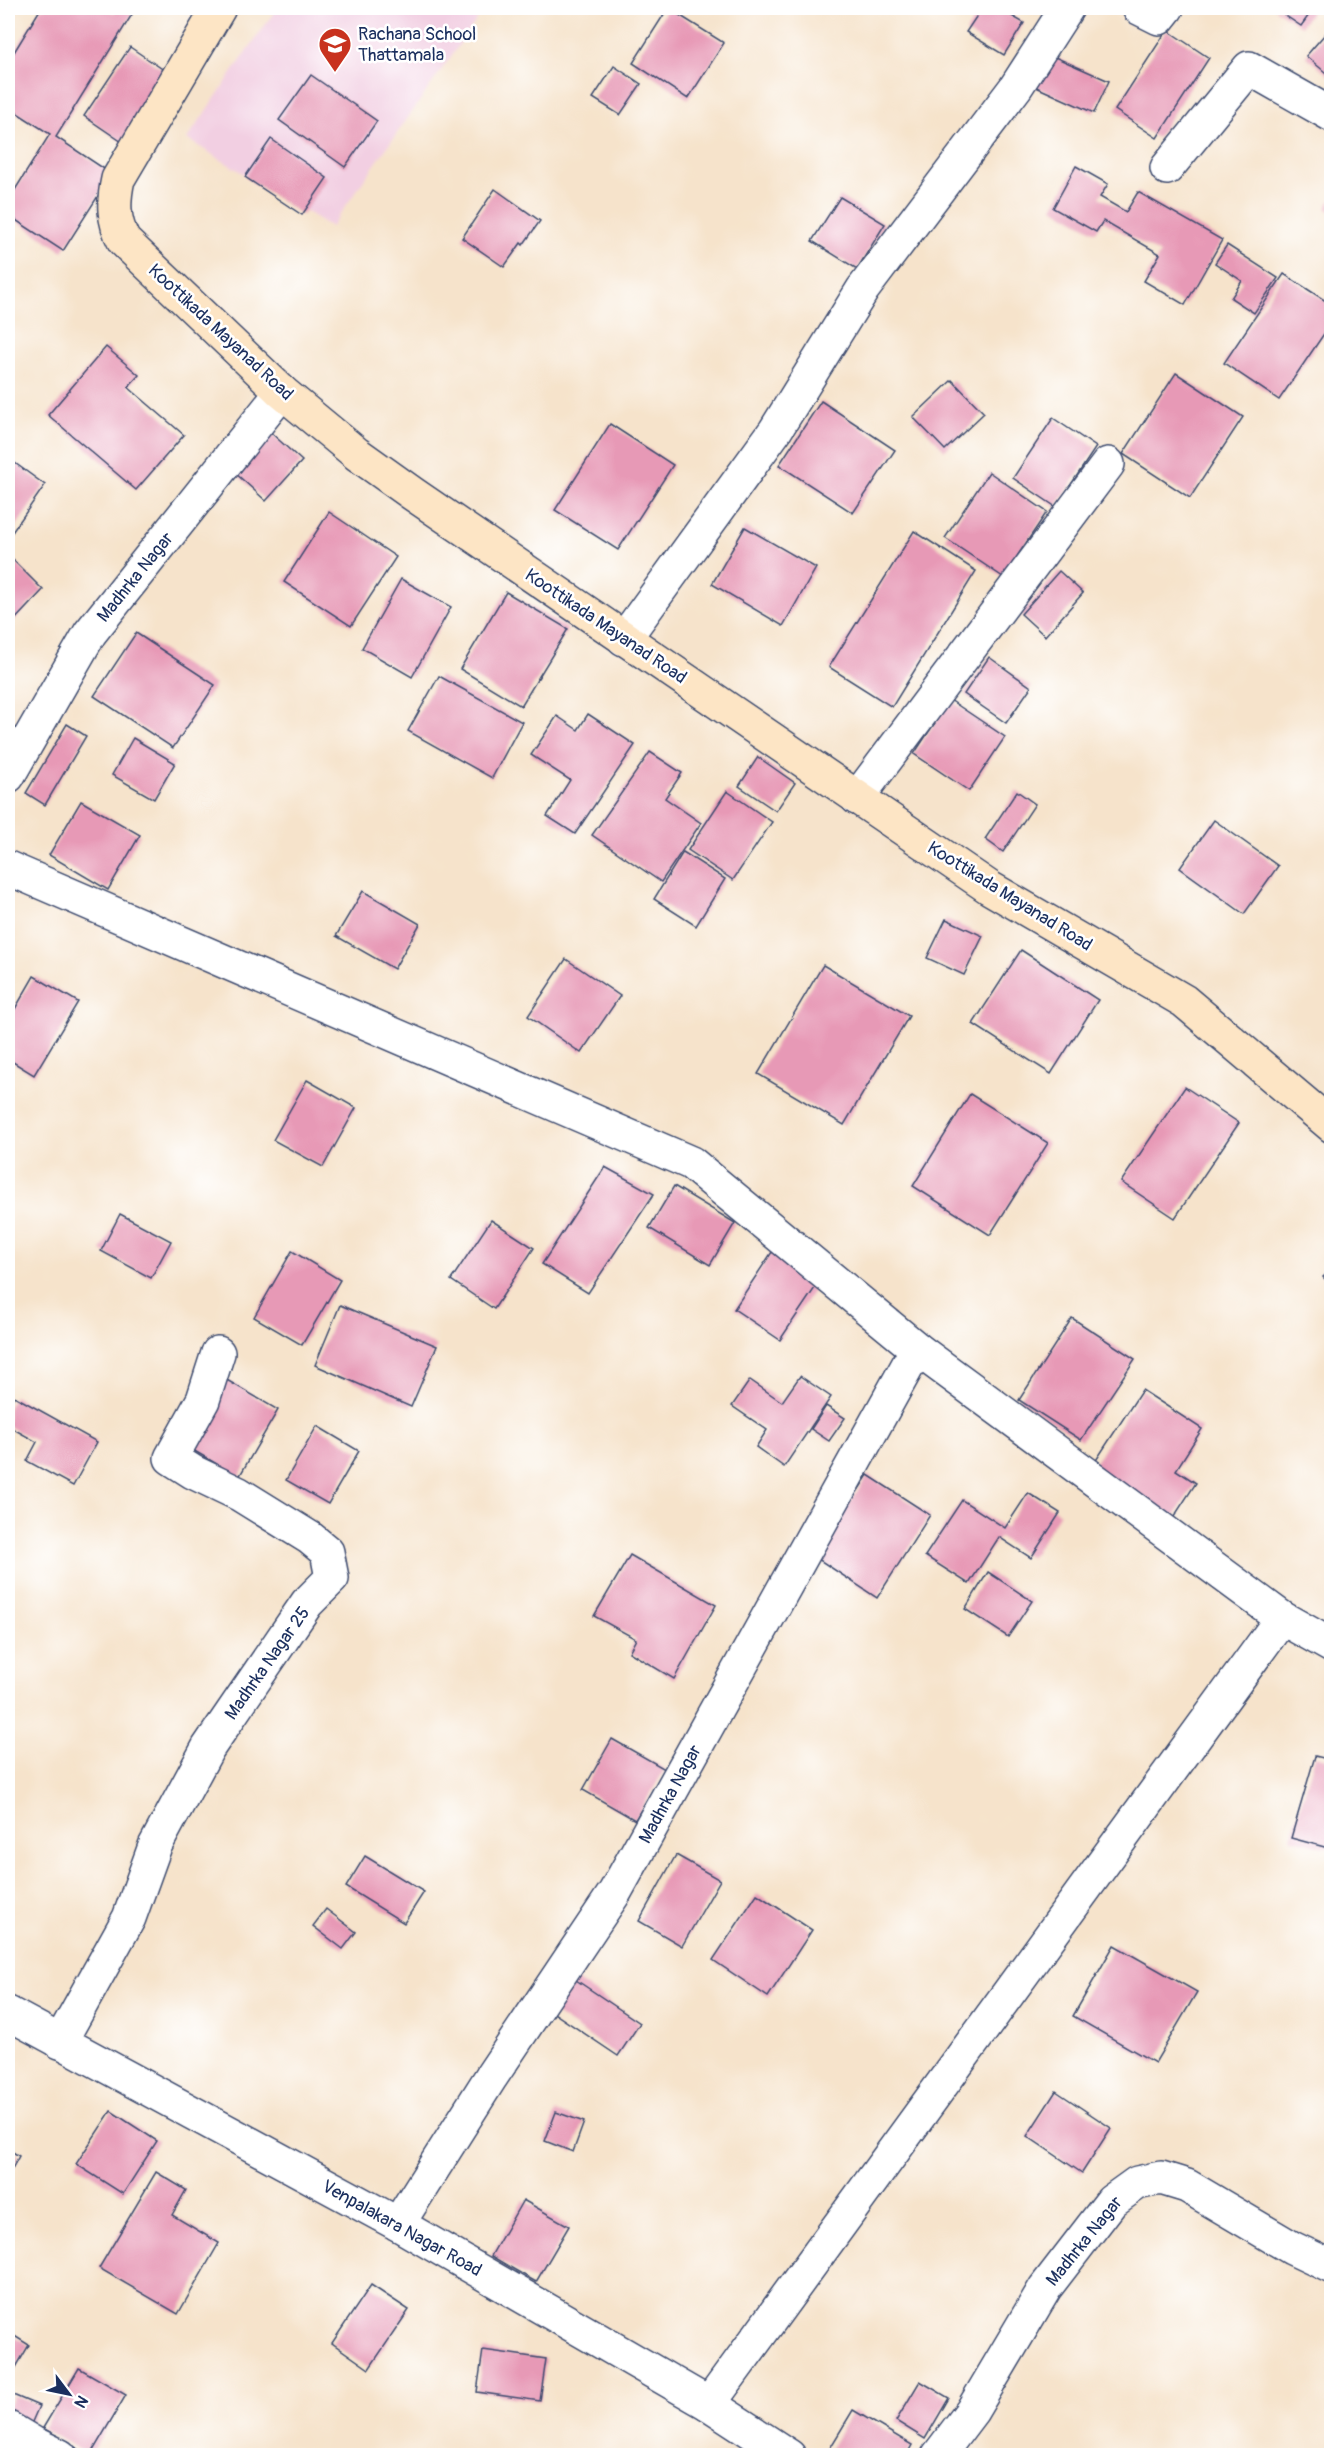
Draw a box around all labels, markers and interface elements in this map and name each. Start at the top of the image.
place label: Rachana School Thattamala [358,23,476,67]
school or university icon: Rachana School Thattamala [317,26,353,73]
street label: Koottikada Mayanad Road [143,259,298,406]
street label: Madhrka Nagar [92,527,179,627]
street label: Koottikada Mayanad Road [520,564,691,689]
street label: Koottikada Mayanad Road [923,836,1097,957]
street label: Madhrka Nagar 25 [220,1602,315,1724]
street label: Madhrka Nagar [634,1740,707,1848]
street label: Venpalakara Nagar Road [318,2175,486,2282]
street label: Madhrka Nagar [1041,2191,1128,2291]
north arrow [39,2364,99,2424]
text: N [69,2392,92,2411]

